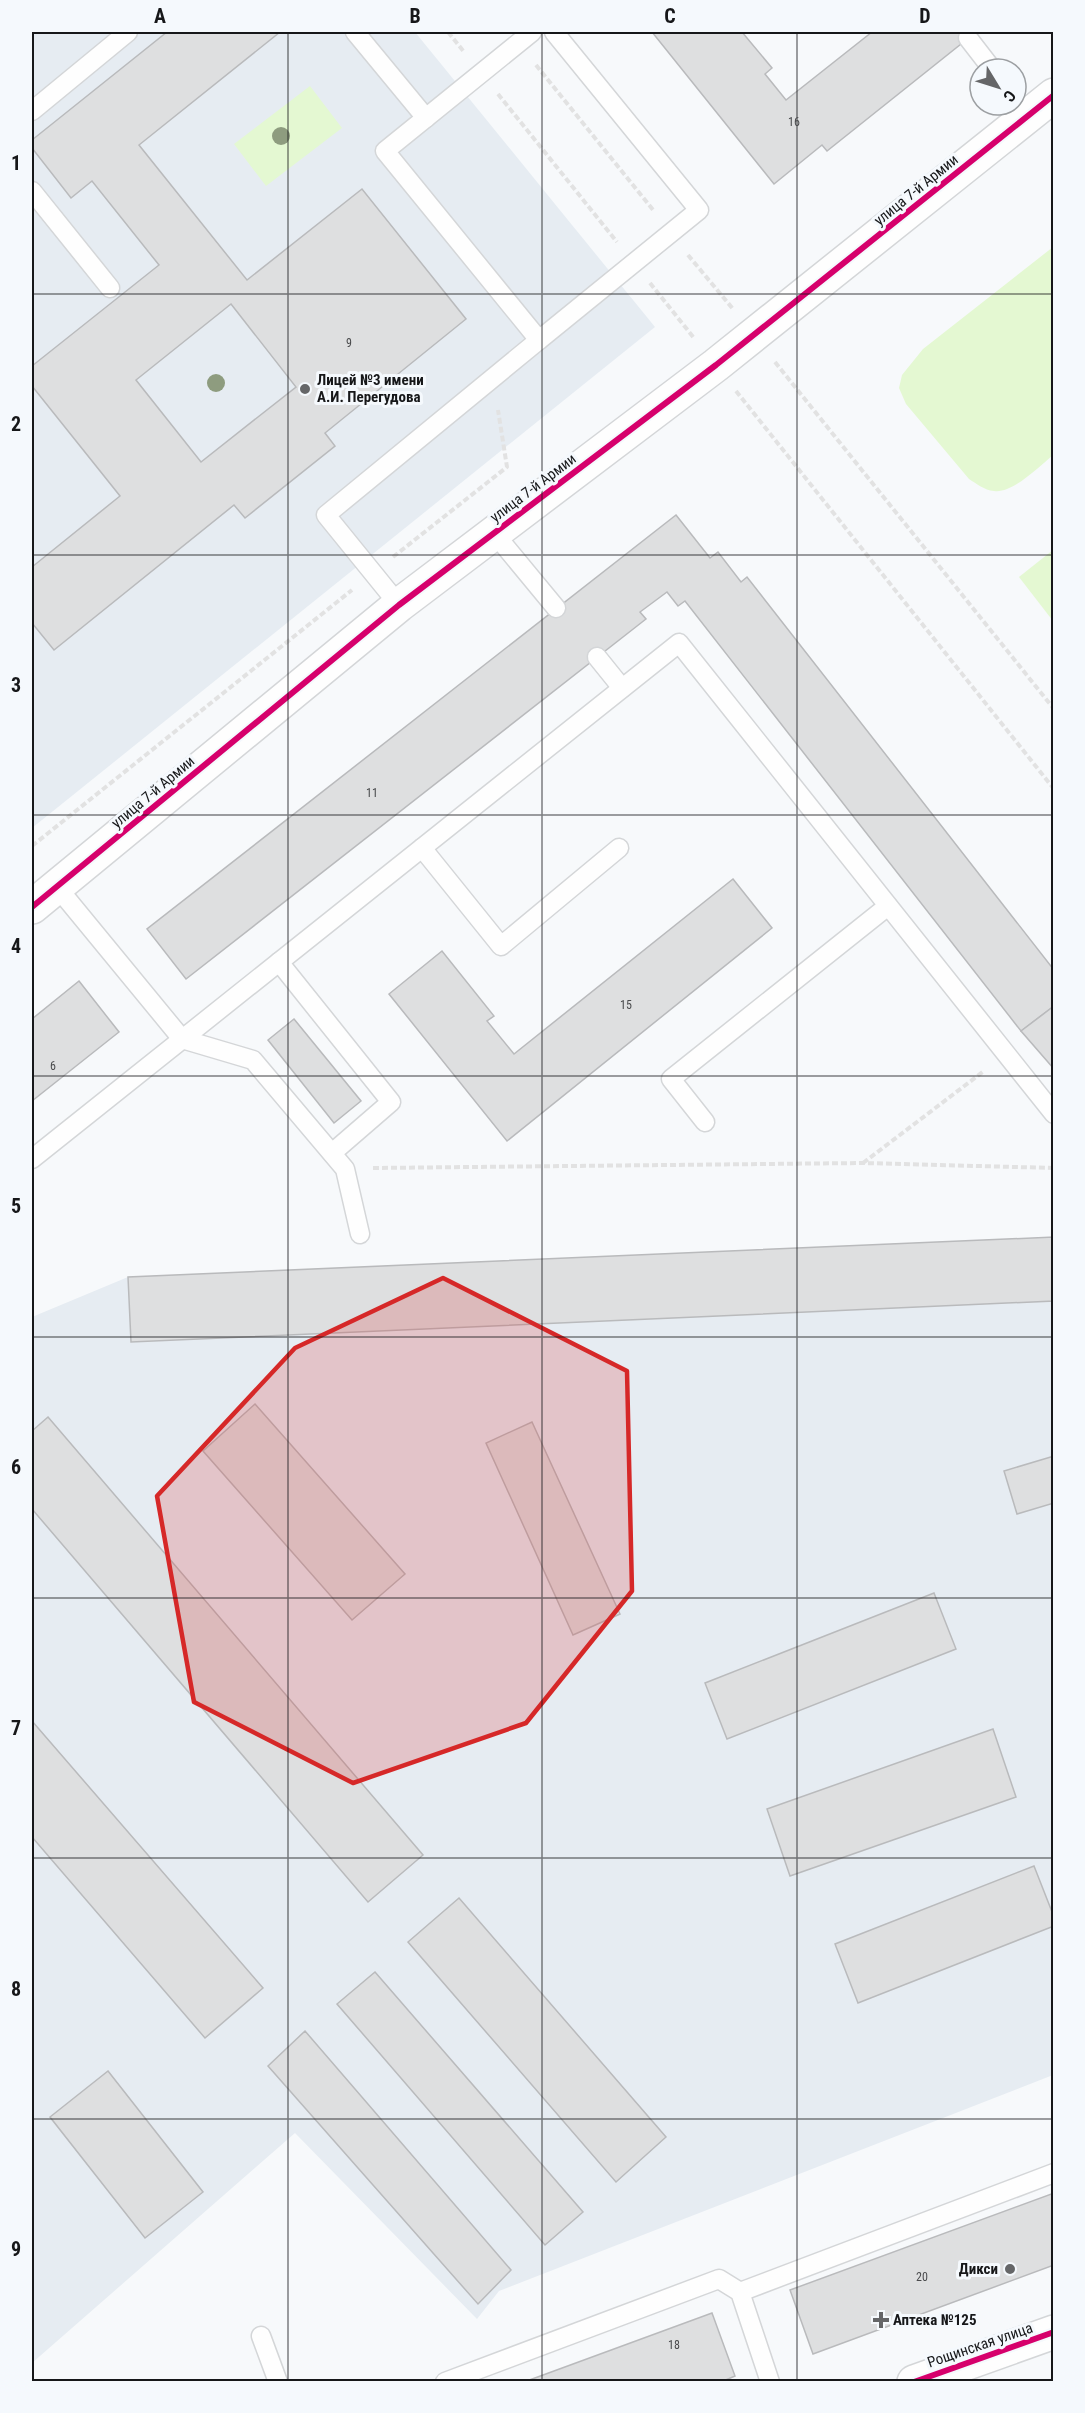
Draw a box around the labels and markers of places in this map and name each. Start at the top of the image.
place label: Лицей №3 имени А.И. Перегудова [317,371,424,406]
marker: Лицей №3 имени А.И. Перегудова [298,382,312,396]
place label: Дикси [959,2260,998,2278]
marker: Дикси [1003,2262,1017,2276]
place label: Аптека №125 [893,2311,977,2329]
marker: Аптека №125 [874,2313,888,2327]

